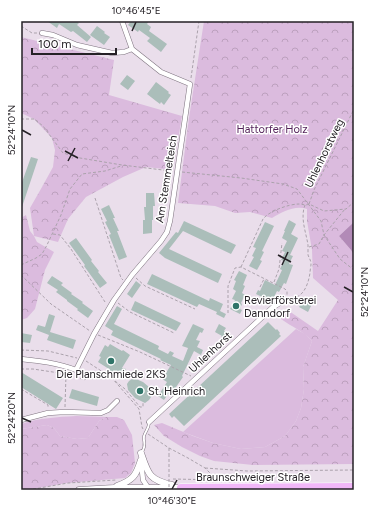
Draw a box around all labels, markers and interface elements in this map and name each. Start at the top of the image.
text: 10°46'45"E [111,4,161,17]
scale bar [32,30,116,56]
text: 100 m [38,37,72,51]
text: 52°24'10"N [5,105,18,155]
street label: Uhlenhorstweg [302,117,347,190]
park label: Hattorfer Holz [236,123,308,136]
street label: Am Stemmelteich [153,134,180,224]
text: 52°24'10"N [358,267,371,317]
place label: Revierförsterei Danndorf [244,294,316,320]
marker: Revierförsterei Danndorf [231,301,241,311]
street label: Uhlenhorst [186,329,235,376]
marker: Die Planschmiede 2KS [106,356,116,366]
place label: Die Planschmiede 2KS [56,368,166,381]
place label: St. Heinrich [148,385,205,398]
marker: St. Heinrich [135,386,145,396]
text: 52°24'20"N [5,392,18,444]
street label: Braunschweiger Straße [196,471,310,484]
text: 10°46'30"E [147,494,197,507]

